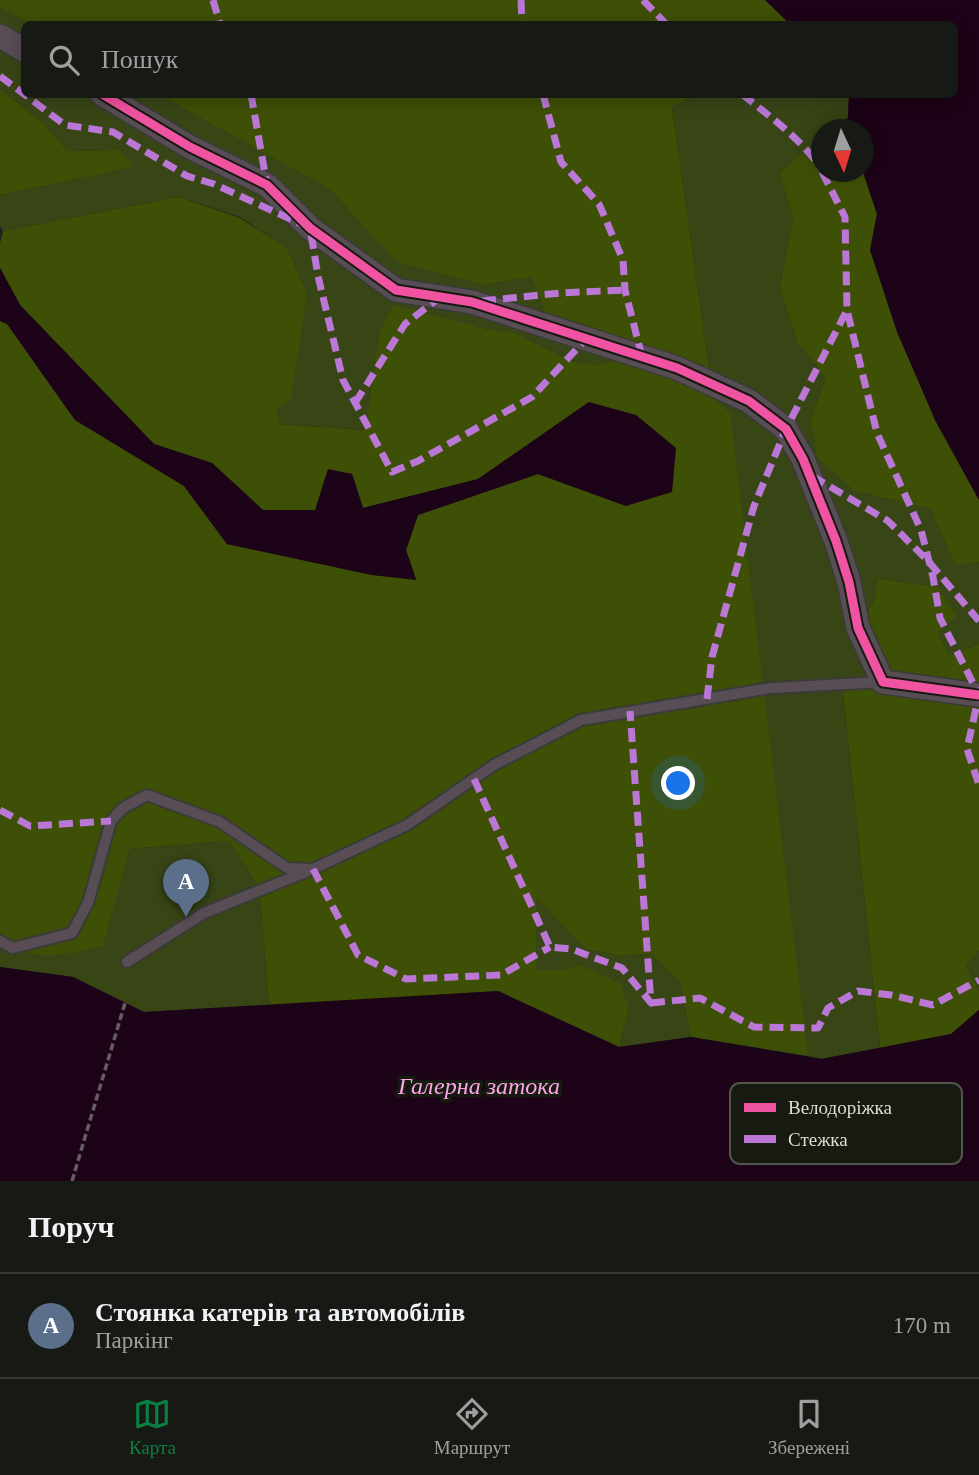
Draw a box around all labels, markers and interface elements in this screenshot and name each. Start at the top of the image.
search box [21,21,958,98]
icon: search [45,41,83,79]
text: Пошук [101,45,178,74]
north arrow [811,119,874,182]
your location [661,766,695,800]
pin: A [163,859,209,917]
water label: Галерна затока [397,1073,560,1099]
legend [730,1083,962,1164]
text: Велодоріжка [788,1097,893,1118]
text: Стежка [788,1129,848,1150]
text: Поруч [28,1210,115,1243]
text: Стоянка катерів та автомобілів [95,1298,465,1327]
text: A [43,1313,59,1338]
text: 170 m [893,1313,951,1338]
text: Паркінг [95,1328,173,1353]
tab: Карта [129,1395,176,1459]
tab: Маршрут [434,1395,510,1459]
tab: Збережені [768,1395,850,1459]

